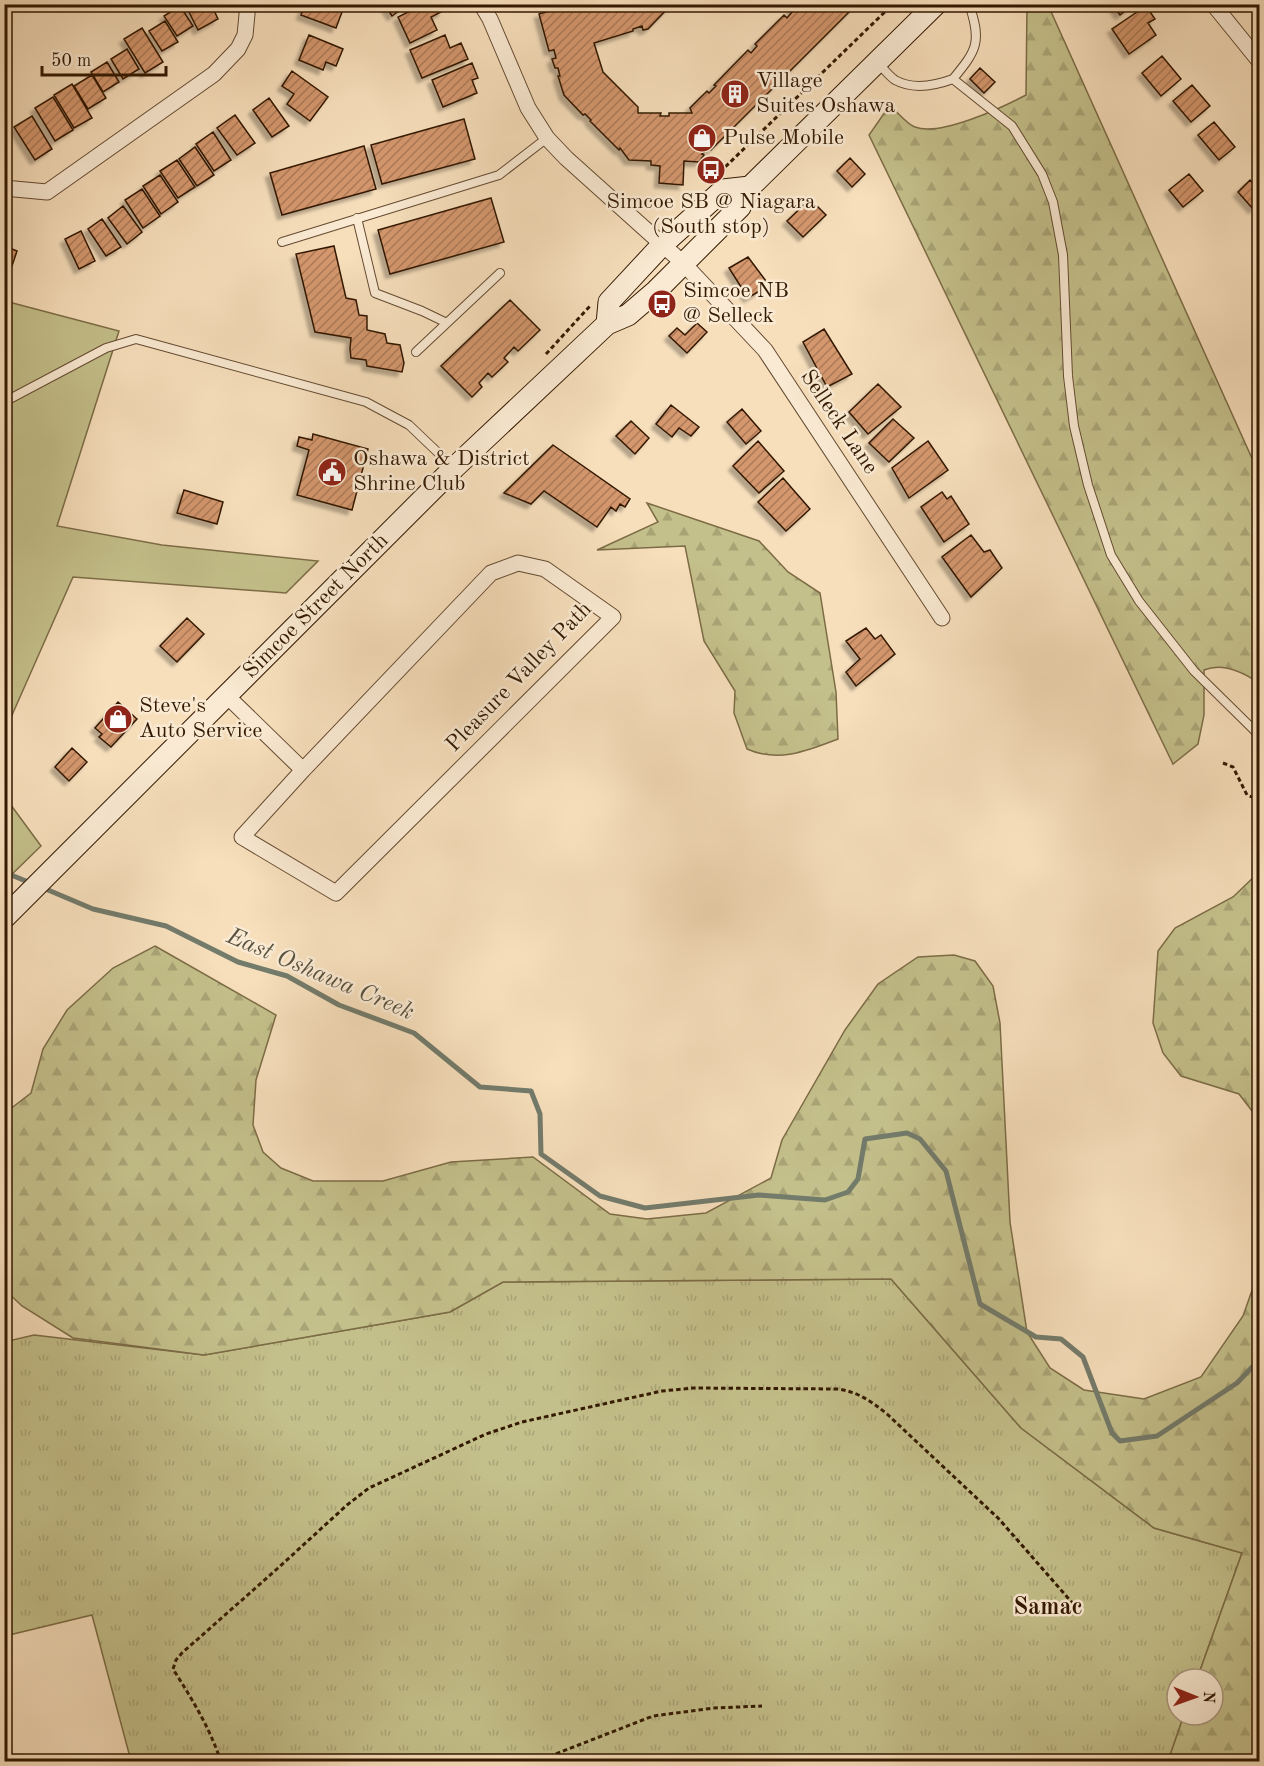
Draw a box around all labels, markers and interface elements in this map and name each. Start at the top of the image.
scale bar [42,39,166,77]
text: 50 m [51,52,91,70]
place label: Village Suites Oshawa [756,70,895,117]
building icon: Village Suites Oshawa [719,78,751,110]
shop icon: Pulse Mobile [686,122,718,154]
place label: Pulse Mobile [723,127,844,149]
bus stop icon: Simcoe SB @ Niagara (South stop) [695,154,727,186]
place label: Simcoe SB @ Niagara (South stop) [606,191,816,238]
place label: Simcoe NB @ Selleck [683,280,789,327]
bus stop icon: Simcoe NB @ Selleck [646,288,678,320]
street label: Selleck Lane [796,366,882,478]
place label: Oshawa & District Shrine Club [353,448,530,495]
public building icon: Oshawa & District Shrine Club [316,456,348,488]
street label: Simcoe Street North [239,529,393,683]
street label: Pleasure Valley Path [442,598,596,756]
place label: Steve's Auto Service [139,695,262,742]
shop icon: Steve's Auto Service [102,703,134,735]
water label: East Oshawa Creek [222,924,417,1025]
district label: Samac [1013,1596,1083,1620]
north arrow [1165,1667,1225,1727]
text: N [1200,1691,1216,1704]

